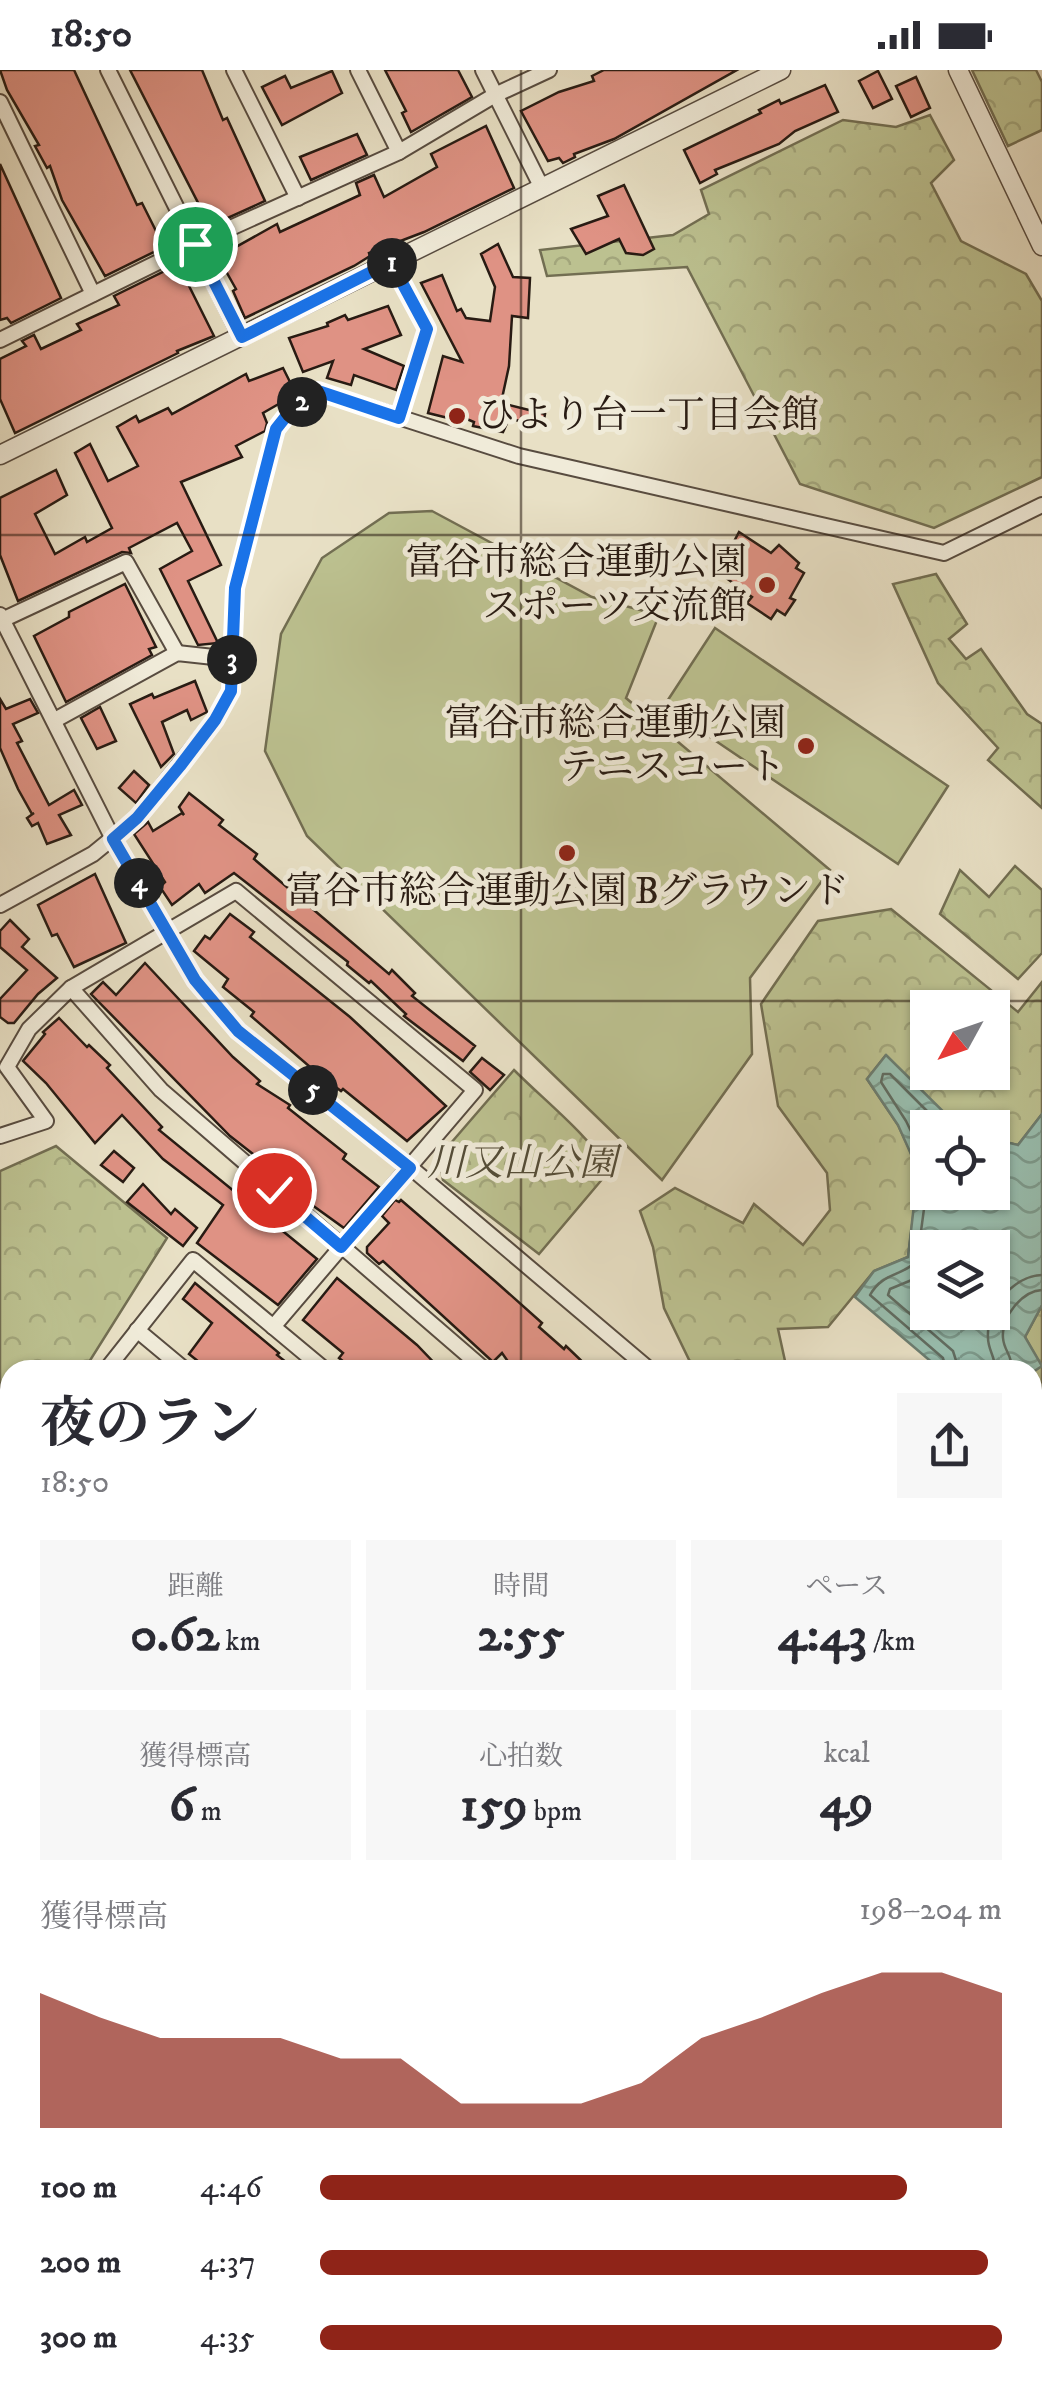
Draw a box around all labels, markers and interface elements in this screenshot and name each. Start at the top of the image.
text: 18:50 [50,11,132,59]
pin [153,202,238,287]
icon: arrive [168,217,223,272]
pin: 1 [367,238,417,288]
text: 1 [387,245,397,280]
pin: 2 [277,377,327,427]
text: 2 [295,384,309,419]
place label: ひより台一丁目会館 [477,392,819,440]
marker: ひより台一丁目会館 [446,405,468,427]
place label: 富谷市総合運動公園 スポーツ交流館 [405,539,747,631]
marker: 富谷市総合運動公園 スポーツ交流館 [756,574,778,596]
pin: 3 [207,635,257,685]
text: 3 [227,642,237,677]
place label: 富谷市総合運動公園 テニスコート [444,700,786,792]
marker: 富谷市総合運動公園 テニスコート [795,735,817,757]
marker: 富谷市総合運動公園 Bグラウンド [556,842,578,864]
pin: 4 [114,858,164,908]
text: 4 [131,865,147,900]
place label: 富谷市総合運動公園 Bグラウンド [285,868,849,916]
north arrow [910,990,1010,1090]
map controls [910,990,1010,1330]
pin: 5 [288,1065,338,1115]
text: 5 [306,1072,320,1107]
button: locate [910,1110,1010,1210]
park label: 川又山公園 [427,1140,623,1188]
pin [232,1148,317,1233]
icon: check [247,1163,302,1218]
button: layers [910,1230,1010,1330]
text: 夜のラン [40,1391,260,1460]
button: share [897,1393,1002,1498]
text: 18:50 [40,1463,109,1503]
text: 距離 [167,1569,223,1604]
text: 時間 [493,1569,549,1604]
text: ペース [805,1569,888,1604]
text: 0.62 [130,1604,220,1667]
text: 2:55 [477,1604,565,1667]
text: 4:43 [778,1604,867,1667]
text: km [220,1624,260,1659]
text: /km [867,1624,916,1659]
text: kcal [824,1736,870,1771]
text: 獲得標高 [139,1739,251,1774]
text: 心拍数 [479,1739,563,1774]
text: 49 [820,1771,874,1834]
text: 6 [169,1774,195,1837]
text: 159 [460,1774,528,1837]
text: m [195,1794,222,1829]
text: bpm [528,1794,582,1829]
text: 198–204 m [859,1890,1002,1930]
text: 獲得標高 [40,1898,168,1938]
text: 100 m [40,2168,117,2208]
text: 4:46 [200,2168,262,2208]
text: 200 m [40,2243,121,2283]
text: 4:37 [200,2243,256,2283]
text: 300 m [40,2318,117,2358]
text: 4:35 [200,2318,255,2358]

